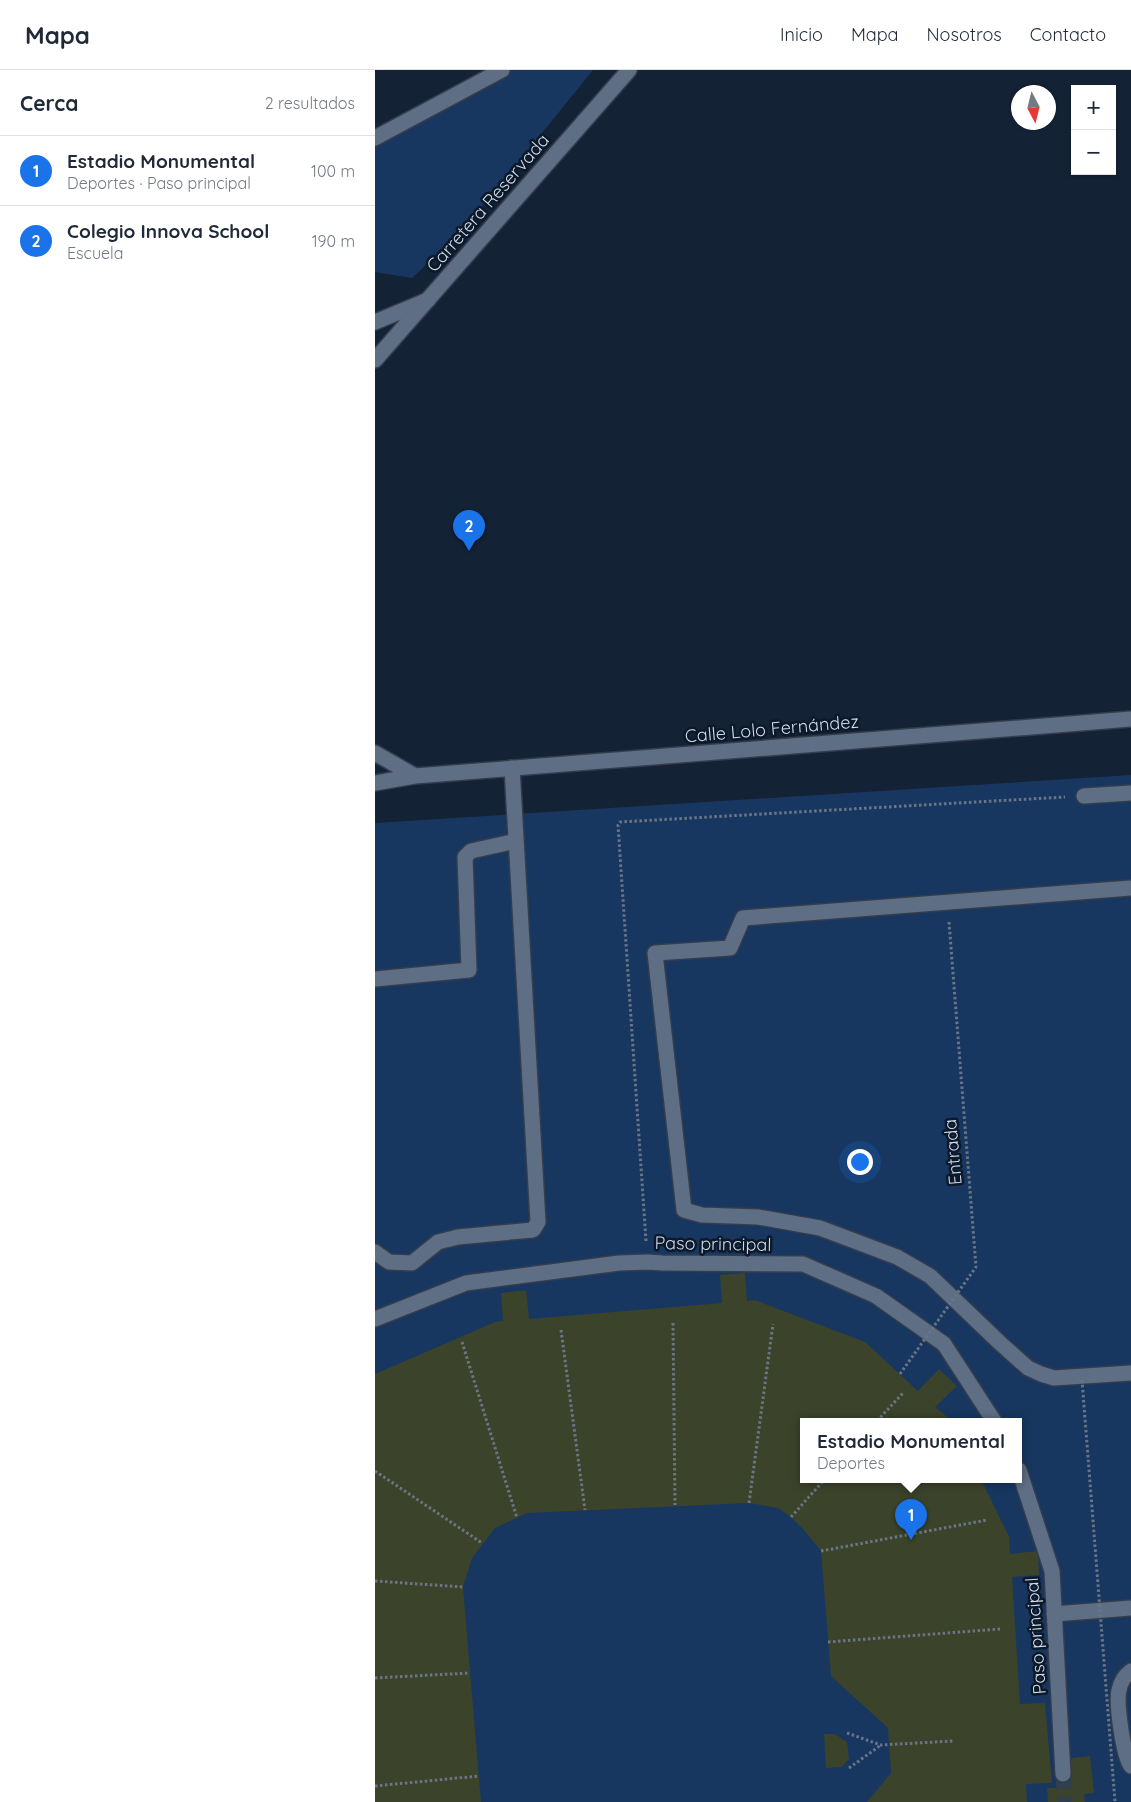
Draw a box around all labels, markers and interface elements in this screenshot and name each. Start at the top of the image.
text: Mapa [25,20,90,50]
text: Inicio [780,23,823,46]
text: Mapa [851,23,899,46]
text: Nosotros [927,23,1002,46]
text: Contacto [1030,23,1106,46]
north arrow [1011,85,1056,130]
map controls [1071,85,1116,175]
button: + [1071,85,1116,130]
text: Cerca [20,90,78,116]
text: 2 resultados [265,93,355,113]
street label: Carretera Reservada [421,129,554,277]
button: − [1071,130,1116,175]
text: Estadio Monumental [67,149,255,173]
text: 1 [33,161,39,181]
text: 100 m [311,161,355,181]
text: Deportes · Paso principal [67,173,251,193]
text: Colegio Innova School [67,219,269,243]
text: 2 [31,231,41,251]
text: 190 m [312,231,355,251]
text: Escuela [67,243,123,263]
pin: 2 [453,510,485,551]
street label: Calle Lolo Fernández [684,709,860,748]
street label: Entrada [938,1118,967,1186]
your location [847,1149,873,1175]
street label: Paso principal [654,1231,772,1256]
popup [800,1418,1022,1483]
text: Estadio Monumental [817,1429,1005,1453]
text: Deportes [817,1453,885,1473]
pin: 1 [895,1499,927,1540]
street label: Paso principal [1020,1577,1051,1695]

